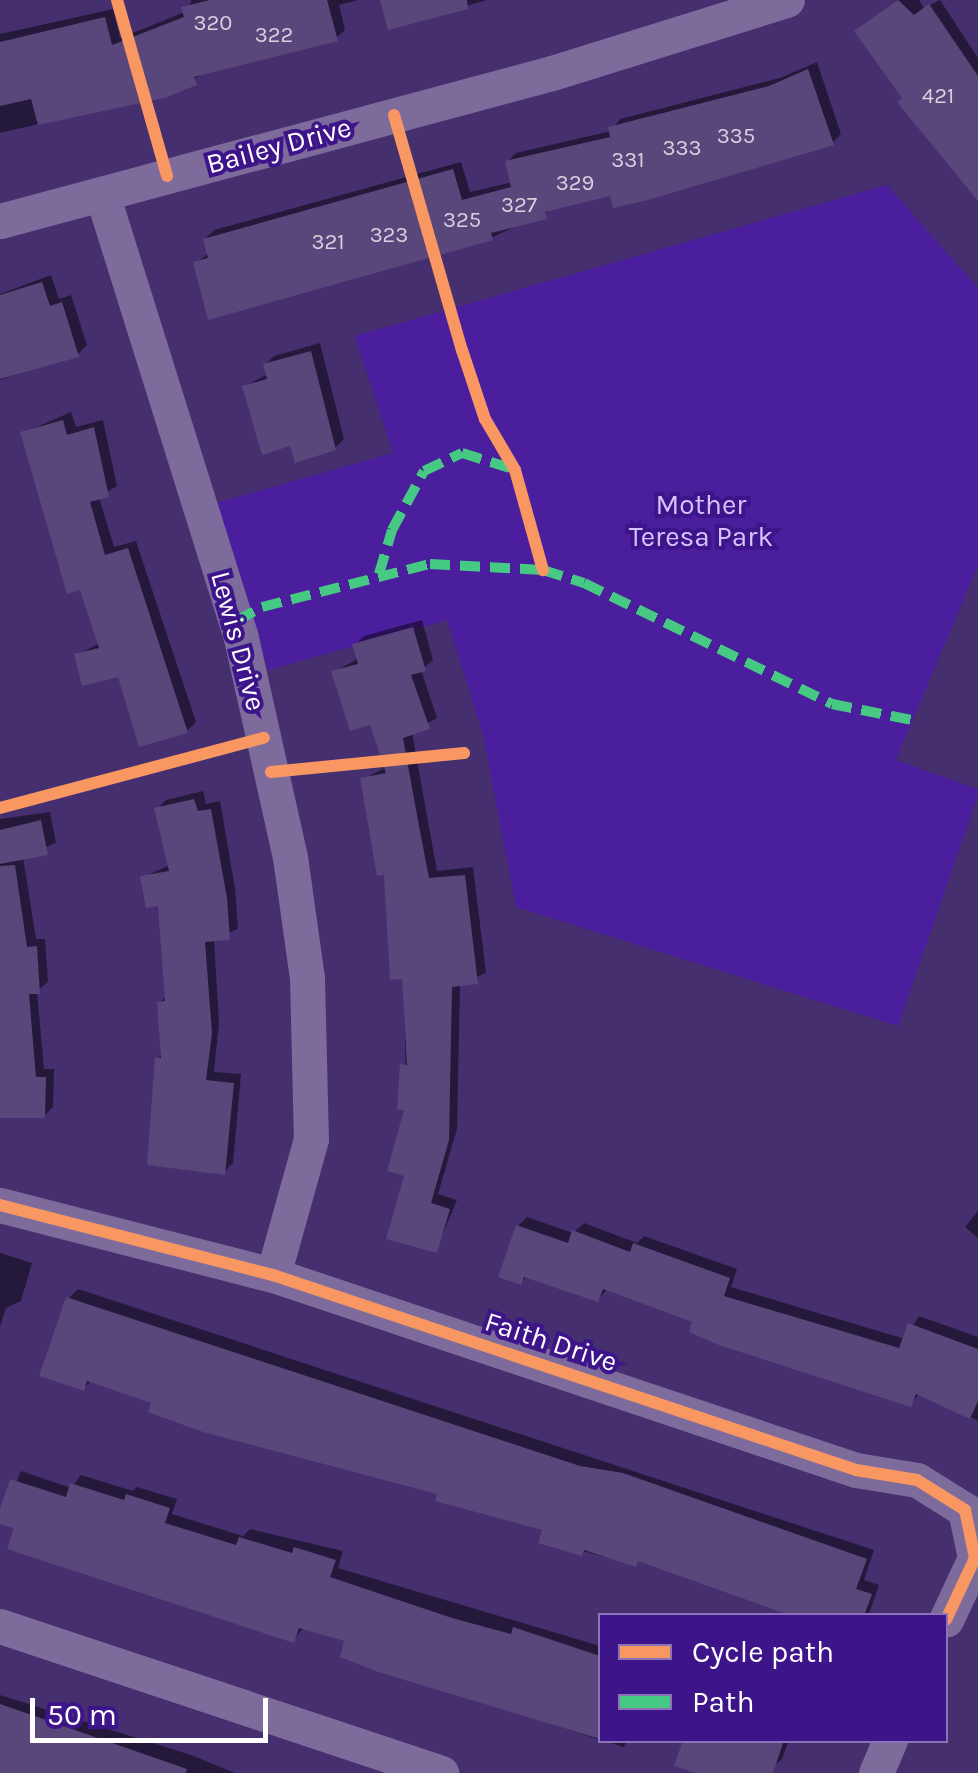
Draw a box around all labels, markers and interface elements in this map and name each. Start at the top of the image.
house number: 320 [194,11,232,37]
house number: 322 [255,23,293,49]
house number: 421 [922,84,954,110]
street label: Bailey Drive [203,111,355,181]
house number: 335 [717,124,755,150]
house number: 333 [663,136,701,162]
house number: 331 [611,148,645,174]
house number: 329 [556,171,594,197]
house number: 327 [501,193,537,219]
house number: 325 [443,208,481,234]
house number: 323 [370,223,408,249]
house number: 321 [311,230,345,256]
park label: Mother Teresa Park [629,488,773,554]
street label: Lewis Drive [203,568,273,714]
street label: Faith Drive [481,1305,621,1379]
legend [598,1613,948,1743]
text: Cycle path [692,1634,834,1670]
scale bar [35,1678,272,1740]
text: Path [692,1684,755,1720]
text: 50 m [47,1697,117,1733]

